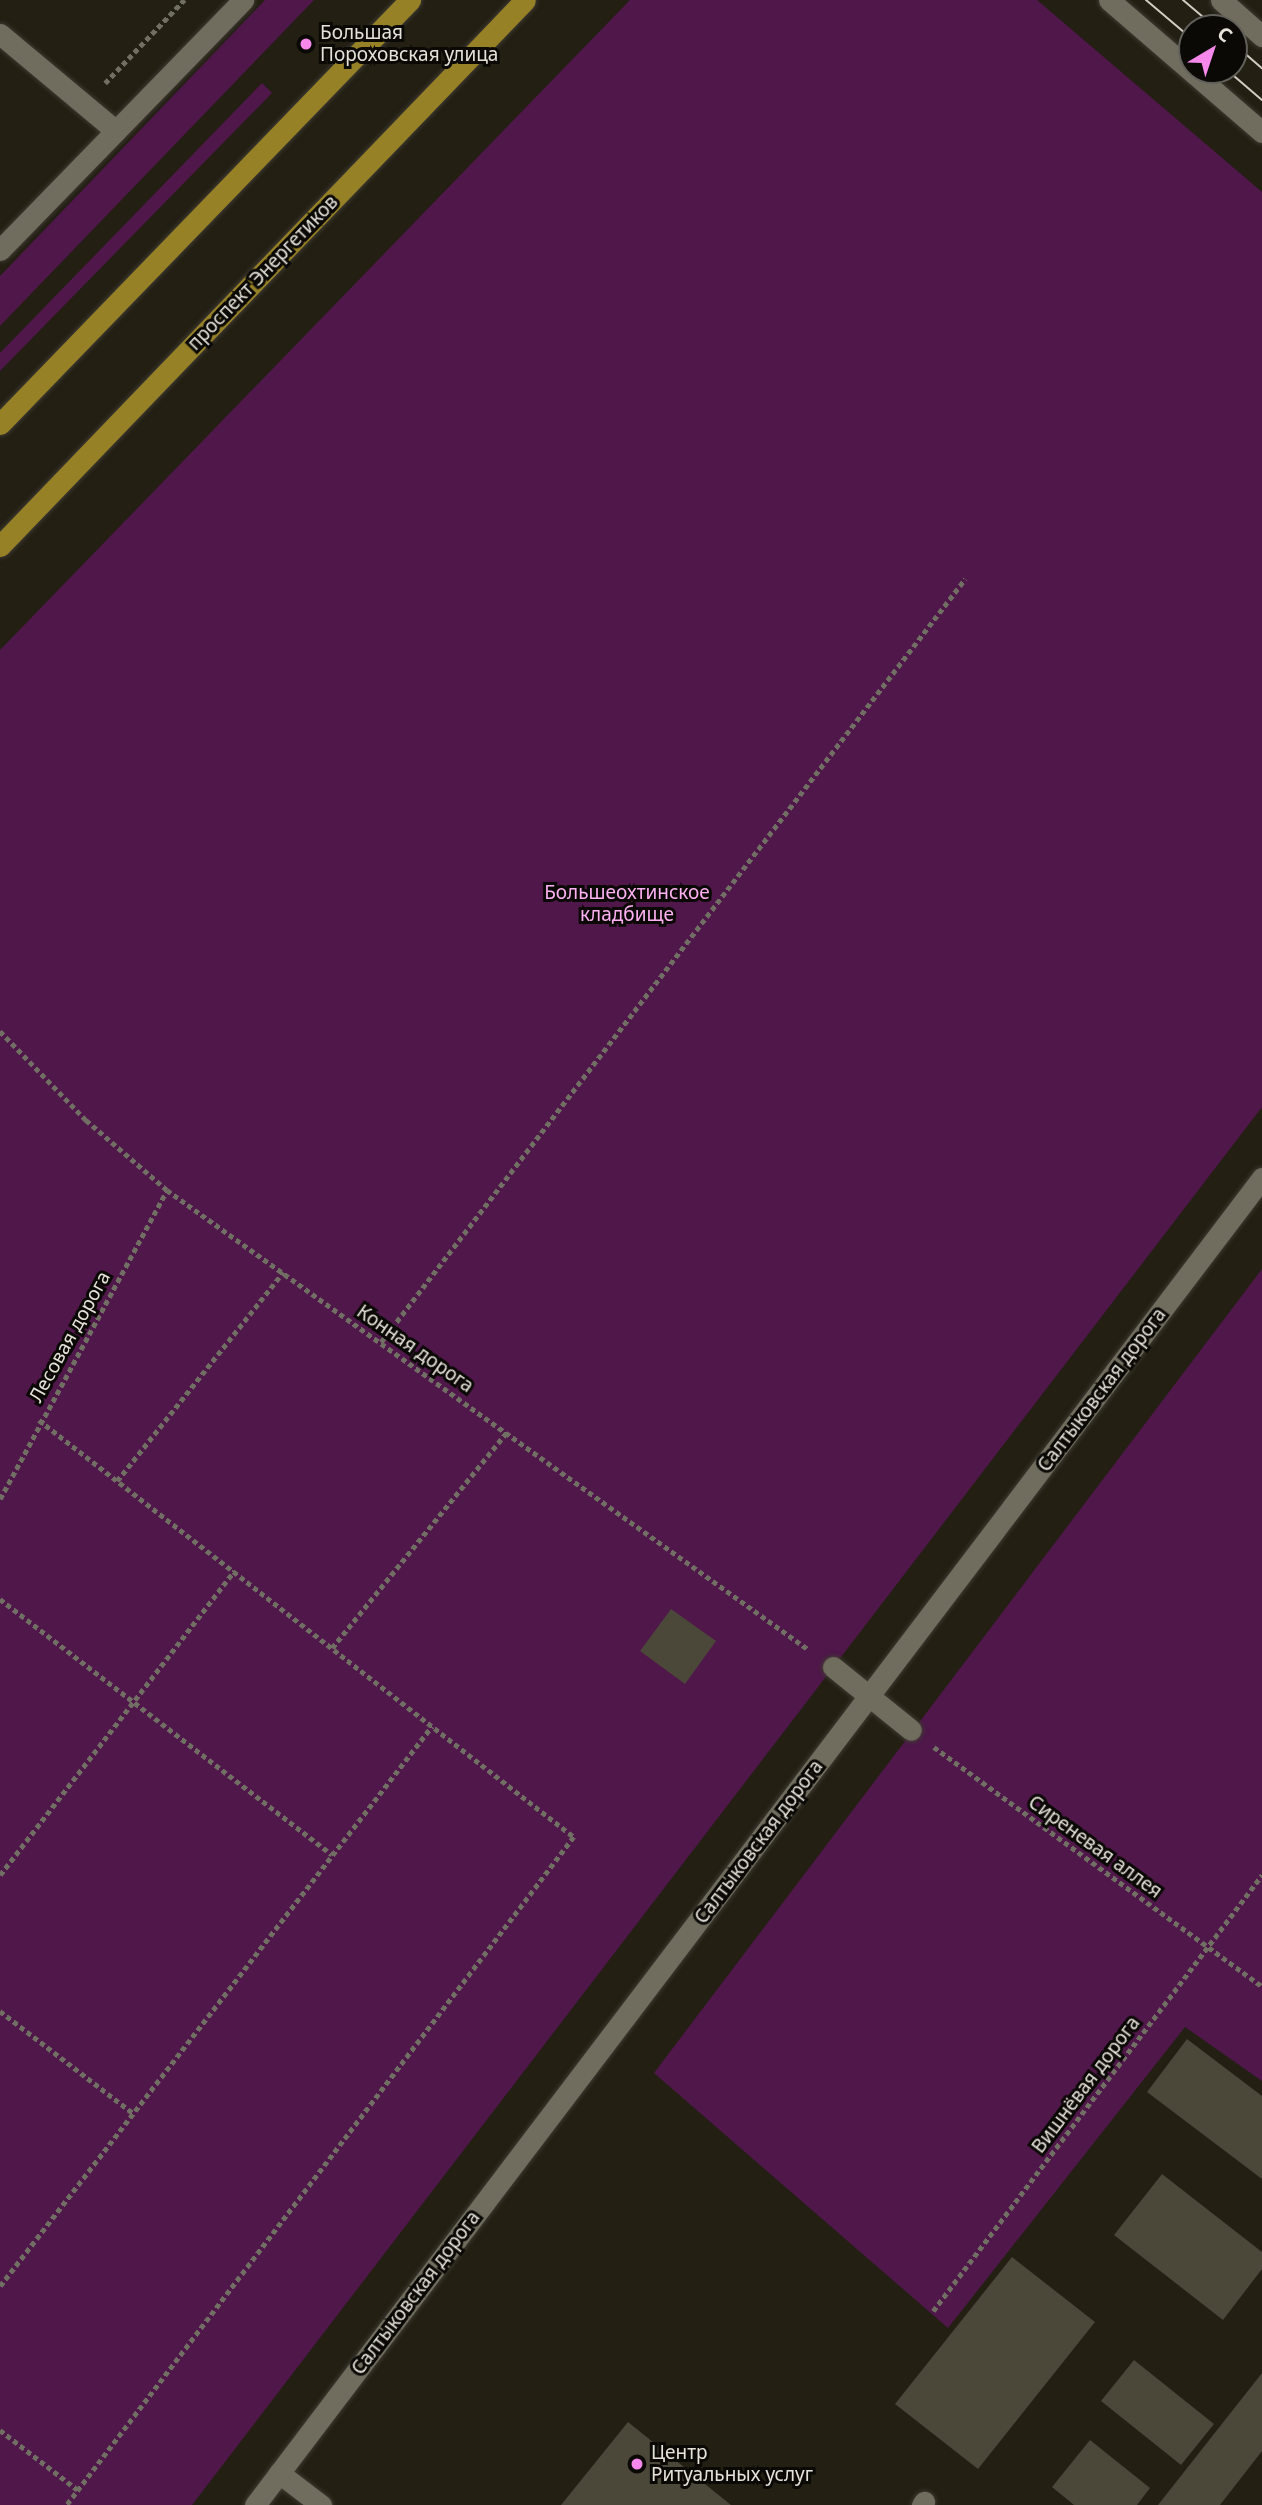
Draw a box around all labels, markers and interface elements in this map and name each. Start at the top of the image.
north arrow [1178,14,1248,84]
text: С [1212,20,1238,48]
place label: Большая Пороховская улица [320,22,498,66]
marker: Большая Пороховская улица [298,36,314,52]
street label: проспект Энергетиков [183,191,343,355]
park label: Большеохтинское кладбище [544,882,710,926]
street label: Лесовая дорога [25,1268,115,1406]
street label: Конная дорога [352,1300,478,1398]
street label: Салтыковская дорога [1033,1304,1171,1476]
street label: Салтыковская дорога [690,1756,828,1928]
street label: Сиреневая аллея [1024,1791,1166,1903]
street label: Вишнёвая дорога [1027,2012,1145,2158]
street label: Салтыковская дорога [347,2207,485,2379]
place label: Центр Ритуальных услуг [651,2442,813,2486]
marker: Центр Ритуальных услуг [629,2456,645,2472]

